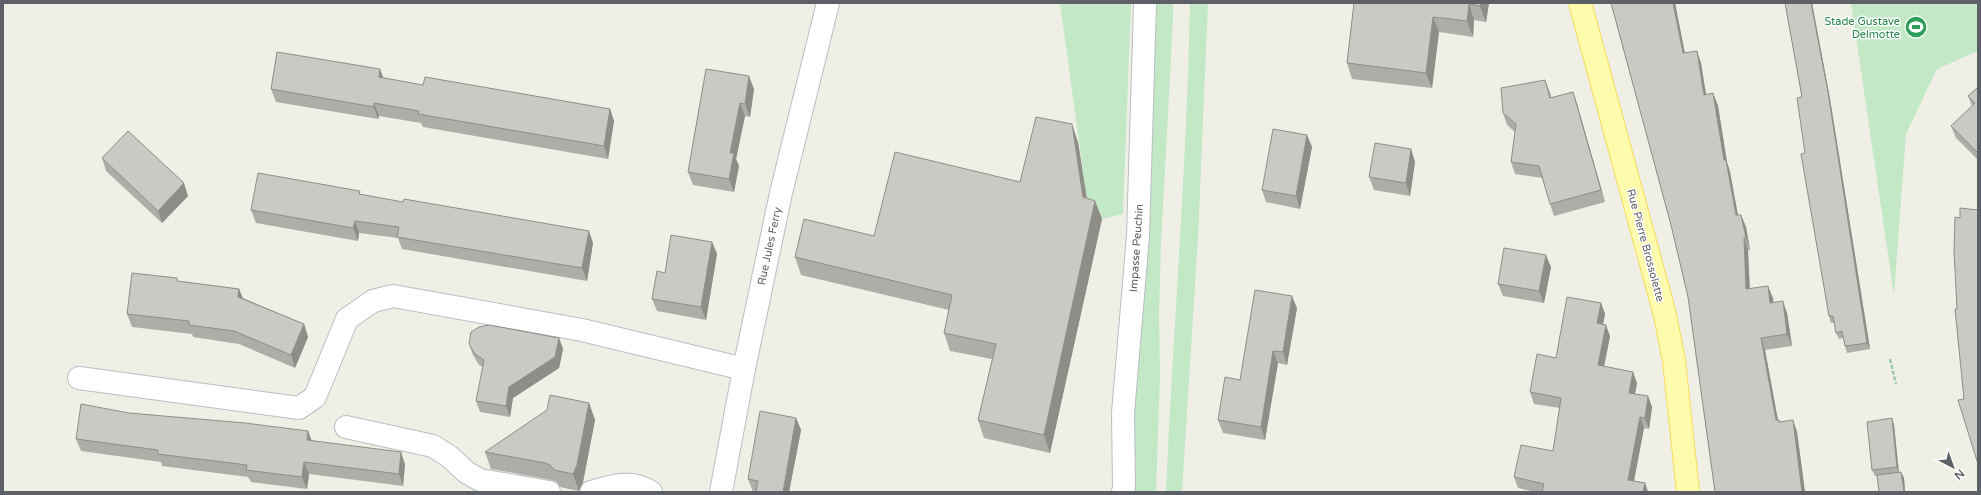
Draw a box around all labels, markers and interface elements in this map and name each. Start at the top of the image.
sports icon: Stade Gustave Delmotte [1903,14,1929,40]
place label: Stade Gustave Delmotte [1825,15,1900,41]
street label: Rue Pierre Brossolette [1624,187,1667,303]
street label: Impasse Peuchin [1127,204,1146,292]
street label: Rue Jules Ferry [755,206,784,286]
north arrow [1933,447,1973,487]
text: N [1952,466,1967,482]

